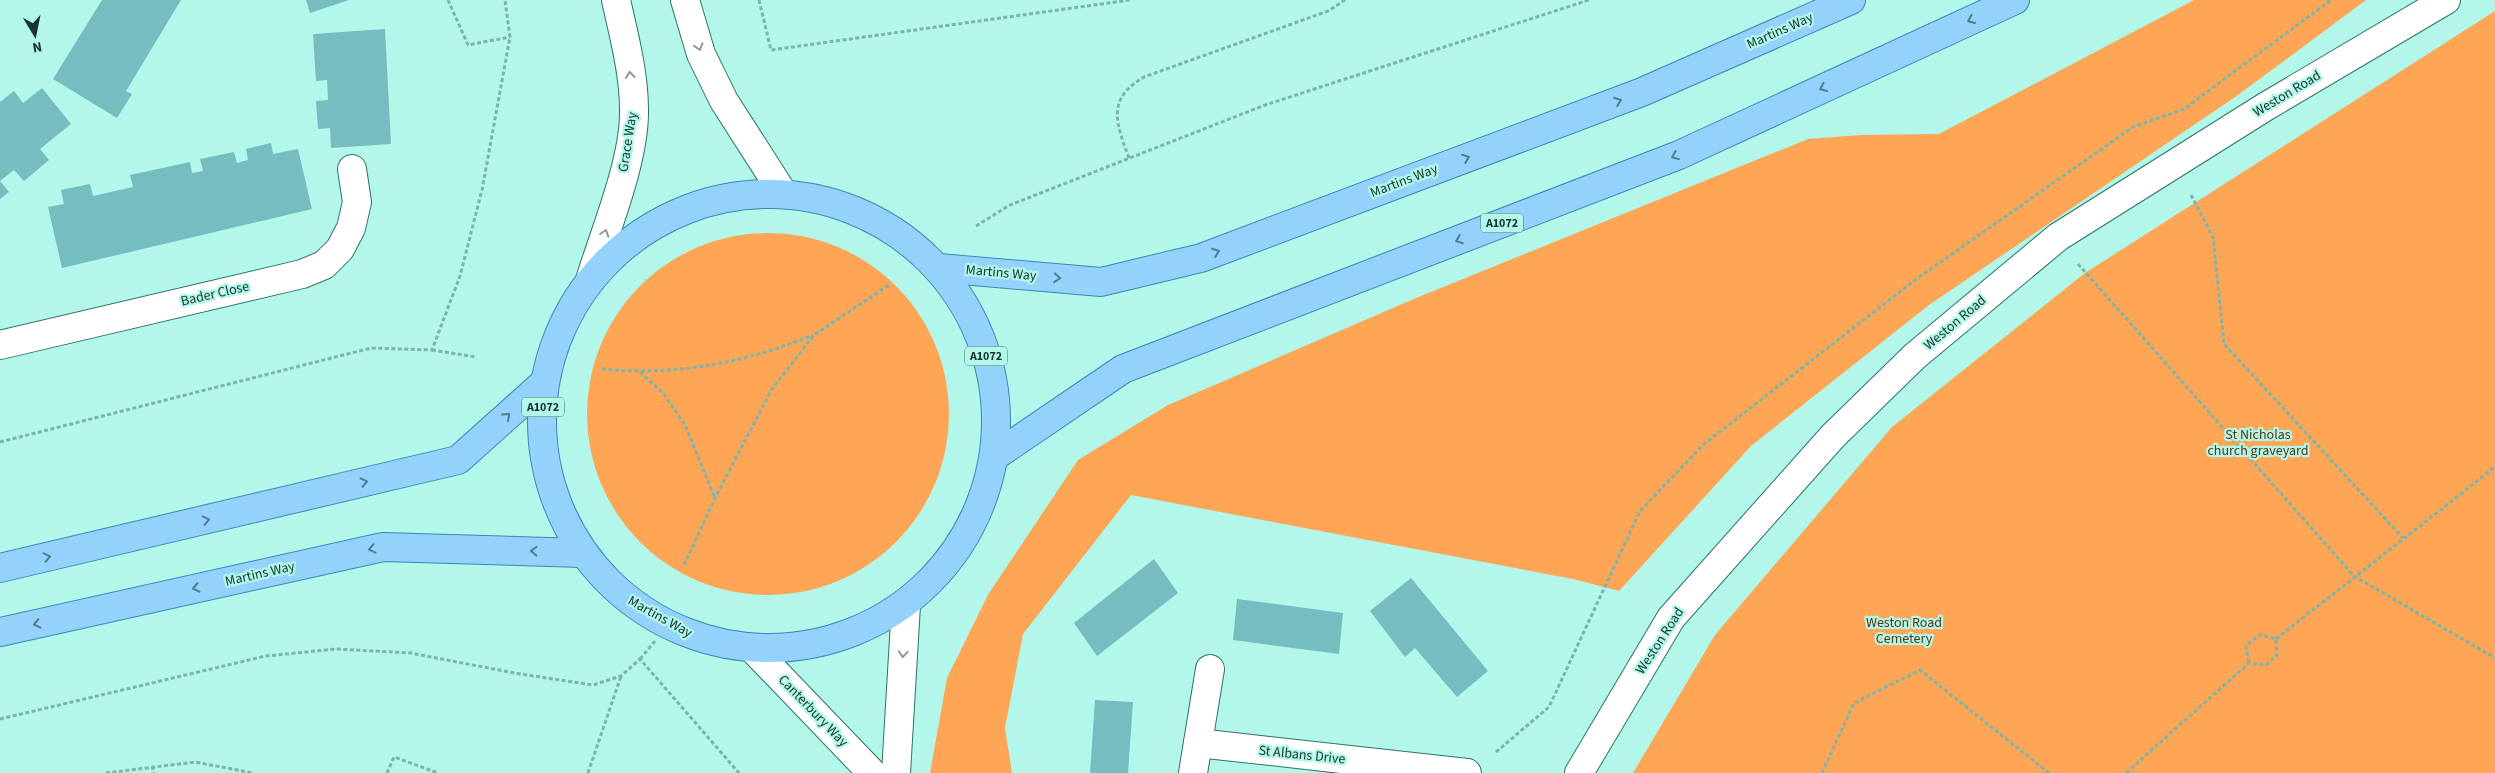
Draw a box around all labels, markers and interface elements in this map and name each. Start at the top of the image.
street label: Martins Way [1744,7,1817,55]
north arrow [10,10,60,60]
one-way arrow [1967,14,1976,25]
text: N [31,36,43,57]
one-way arrow [694,42,704,50]
street label: Weston Road [2249,66,2325,122]
one-way arrow [625,71,636,79]
one-way arrow [1819,82,1828,93]
one-way arrow [1613,97,1622,107]
street label: Grace Way [613,110,643,173]
one-way arrow [1672,150,1680,160]
one-way arrow [1461,154,1470,164]
street label: Martins Way [1367,159,1441,203]
road number: A1072 [1481,214,1523,232]
one-way arrow [599,230,609,238]
one-way arrow [1455,234,1463,244]
one-way arrow [1211,248,1220,258]
street label: Martins Way [965,260,1038,286]
one-way arrow [1054,272,1062,283]
street label: Bader Close [179,276,251,312]
street label: Weston Road [1919,291,1991,355]
road number: A1072 [965,346,1007,366]
road number: A1072 [522,398,564,417]
one-way arrow [501,413,510,422]
park label: St Nicholas church graveyard [2207,425,2309,461]
one-way arrow [359,477,368,488]
one-way arrow [201,515,210,526]
one-way arrow [367,543,376,554]
one-way arrow [529,545,537,556]
one-way arrow [43,552,52,563]
street label: Martins Way [223,556,297,592]
one-way arrow [191,582,200,593]
street label: Martins Way [624,591,696,643]
street label: Weston Road [1631,604,1689,678]
park label: Weston Road Cemetery [1866,613,1942,649]
one-way arrow [33,618,42,629]
one-way arrow [897,650,908,658]
street label: Canterbury Way [773,670,853,752]
street label: St Albans Drive [1258,741,1346,770]

